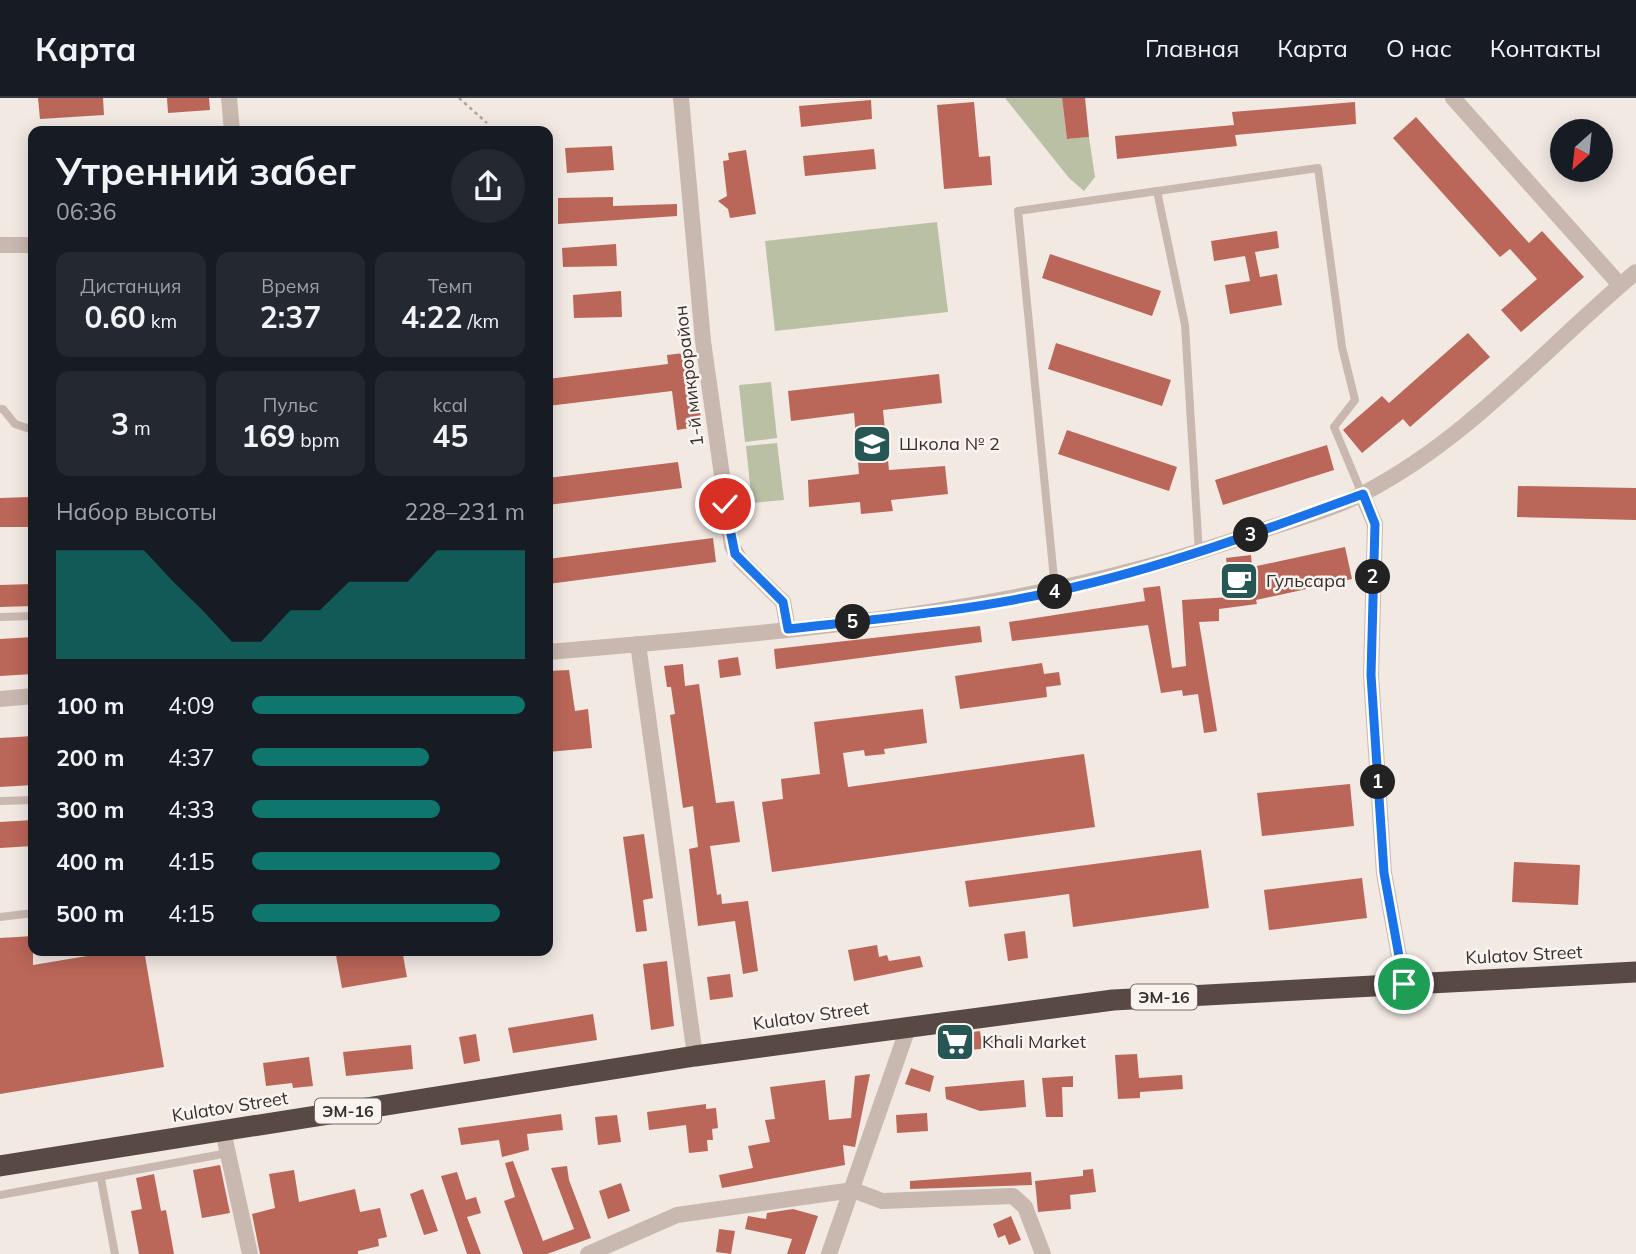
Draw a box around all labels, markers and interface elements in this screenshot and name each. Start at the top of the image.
text: Карта [35,28,137,69]
text: Главная [1145,33,1239,63]
text: Карта [1277,33,1348,63]
text: О нас [1386,33,1452,63]
text: Контакты [1490,33,1601,63]
north arrow [1550,119,1614,182]
map controls [1550,119,1613,182]
text: Утренний забег [56,147,356,195]
button: share [451,149,525,223]
text: 06:36 [56,197,116,226]
text: Дистанция [80,274,181,298]
text: Время [261,274,320,298]
text: Темп [428,274,472,298]
text: 0.60 [84,298,146,336]
text: 2:37 [260,298,321,336]
text: 4:22 [401,298,462,336]
street label: 1-й микрорайон [668,304,709,448]
text: km [146,309,177,333]
text: /km [462,309,499,333]
text: Пульс [263,393,318,417]
text: kcal [433,393,468,417]
text: 3 [111,405,129,443]
text: m [129,416,151,440]
text: 169 [241,417,295,455]
text: 45 [432,417,468,455]
school or university icon: Школа № 2 [851,423,893,465]
text: bpm [295,428,340,452]
place label: Школа № 2 [899,432,1000,455]
pin [695,474,755,534]
icon: check [706,485,744,523]
text: Набор высоты [56,497,217,526]
text: 228–231 m [404,497,525,526]
pin: 3 [1234,518,1268,552]
text: 3 [1245,522,1256,546]
cafe icon: Гульсара [1218,560,1260,602]
pin: 2 [1356,560,1390,594]
text: 2 [1367,564,1378,588]
place label: Гульсара [1266,569,1346,592]
pin: 4 [1038,574,1072,610]
text: 4 [1049,579,1060,603]
pin: 5 [836,604,870,640]
text: 5 [847,609,858,633]
text: 100 m [56,691,124,720]
text: 4:09 [168,691,215,720]
text: 200 m [56,743,124,772]
text: 4:37 [168,743,215,772]
pin: 1 [1360,764,1396,800]
text: 1 [1372,769,1383,793]
text: 300 m [56,795,124,824]
text: 4:33 [168,795,215,824]
text: 400 m [56,847,124,876]
text: 4:15 [168,847,215,876]
text: 500 m [56,899,124,928]
text: 4:15 [168,899,215,928]
street label: Kulatov Street [1465,940,1583,969]
pin [1374,954,1434,1014]
icon: arrive [1385,965,1423,1003]
road number: ЭМ-16 [1131,984,1197,1009]
street label: Kulatov Street [751,996,871,1035]
supermarket icon: Khali Market [934,1021,976,1063]
place label: Khali Market [982,1030,1086,1053]
street label: Kulatov Street [170,1086,290,1127]
road number: ЭМ-16 [315,1099,381,1124]

